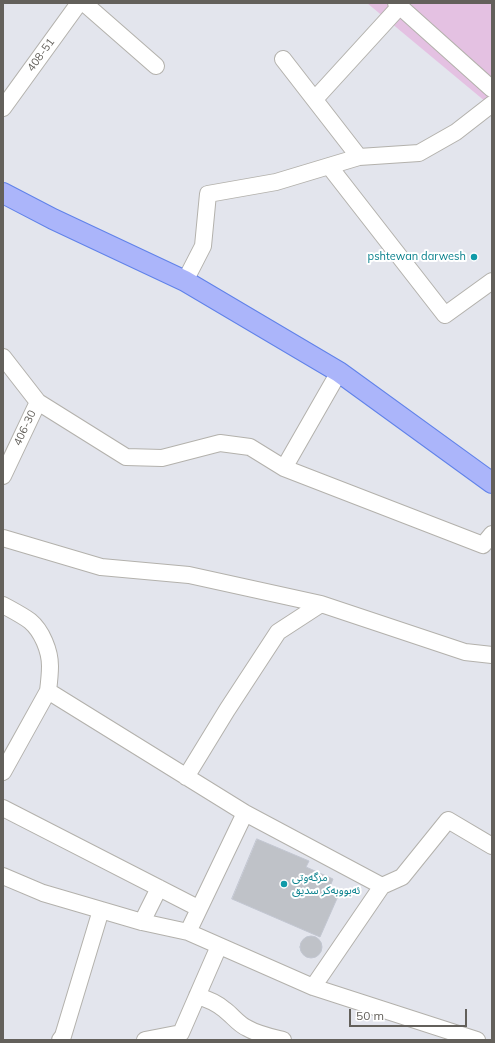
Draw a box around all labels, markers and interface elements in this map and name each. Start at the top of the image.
street label: 408-51 [25,36,57,74]
place label: pshtewan darwesh [368,250,466,264]
marker: pshtewan darwesh [469,252,479,262]
street label: 406-30 [11,408,39,448]
place label: مزگەوتی ئەبووبەکر سدیق [292,871,360,897]
marker: مزگەوتی ئەبووبەکر سدیق [279,879,289,889]
scale bar [351,1001,469,1027]
text: 50 m [356,1008,384,1023]

